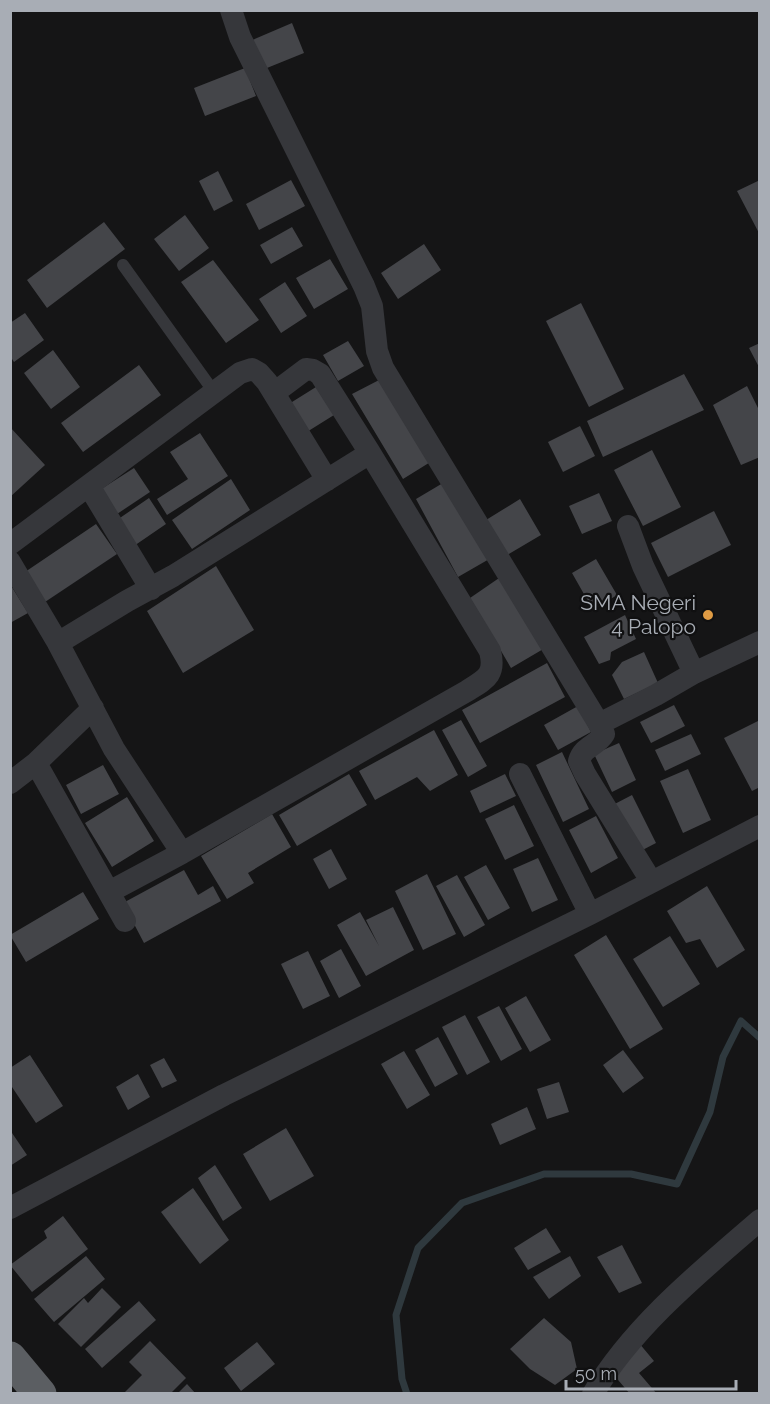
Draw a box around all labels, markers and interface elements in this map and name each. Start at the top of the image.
place label: SMA Negeri 4 Palopo [580,590,696,639]
marker: SMA Negeri 4 Palopo [701,608,715,622]
scale bar [566,1353,736,1391]
text: 50 m [575,1363,617,1384]

